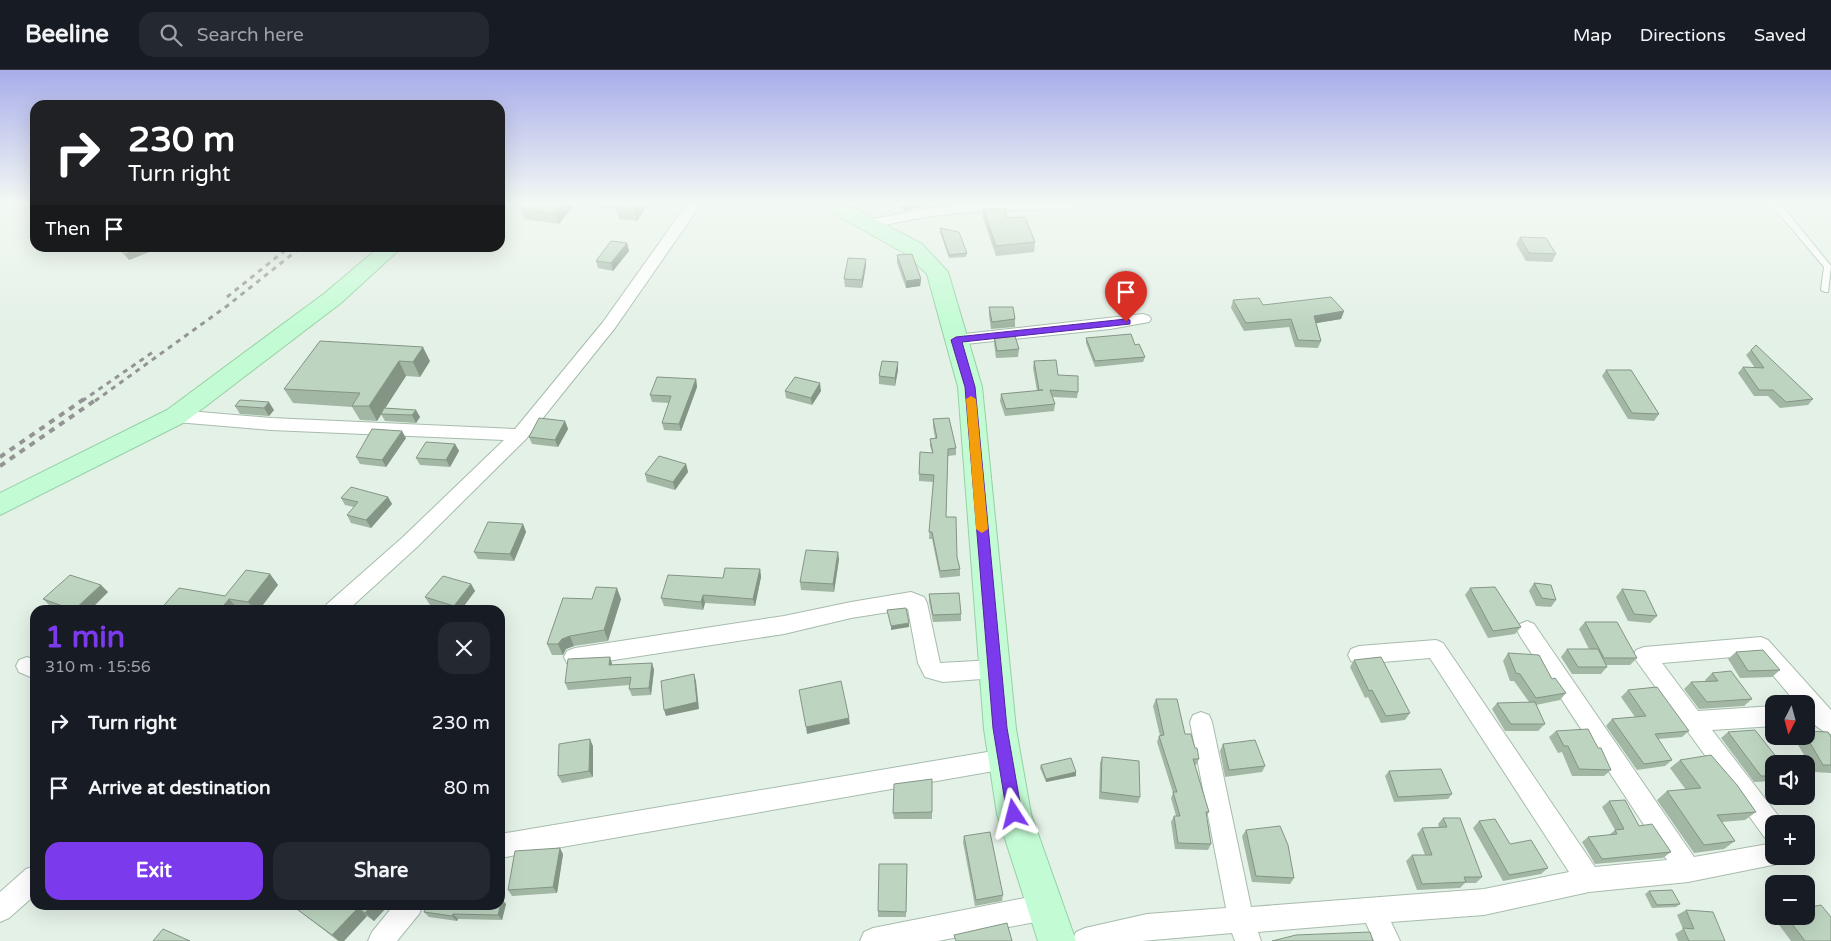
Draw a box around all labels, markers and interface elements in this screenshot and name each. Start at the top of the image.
search box [139,12,489,57]
text: Beeline [25,20,109,49]
icon: search [157,21,185,49]
text: Search here [197,24,304,46]
text: Map [1573,24,1612,46]
text: Directions [1640,24,1726,46]
text: Saved [1754,24,1806,46]
text: 230 m [128,119,235,161]
icon: right [45,120,110,185]
text: Turn right [128,161,230,187]
icon: arrive [100,215,128,243]
text: Then [45,218,90,240]
pin [1105,271,1147,322]
icon: arrive [1112,278,1140,306]
text: 1 min [45,619,125,656]
button: close [438,622,490,674]
text: 310 m · 15:56 [45,657,151,677]
north arrow [1765,695,1815,745]
map controls [1765,695,1815,925]
icon: right [45,709,73,737]
text: Turn right [88,712,176,734]
text: 230 m [432,712,490,734]
button: sound [1765,755,1815,805]
icon: arrive [45,774,73,802]
text: Arrive at destination [88,777,271,799]
text: 80 m [444,777,490,799]
position arrow [987,787,1039,839]
button: + [1765,815,1815,865]
button: Exit [45,842,263,900]
button: Share [273,842,490,900]
button: − [1765,875,1815,925]

